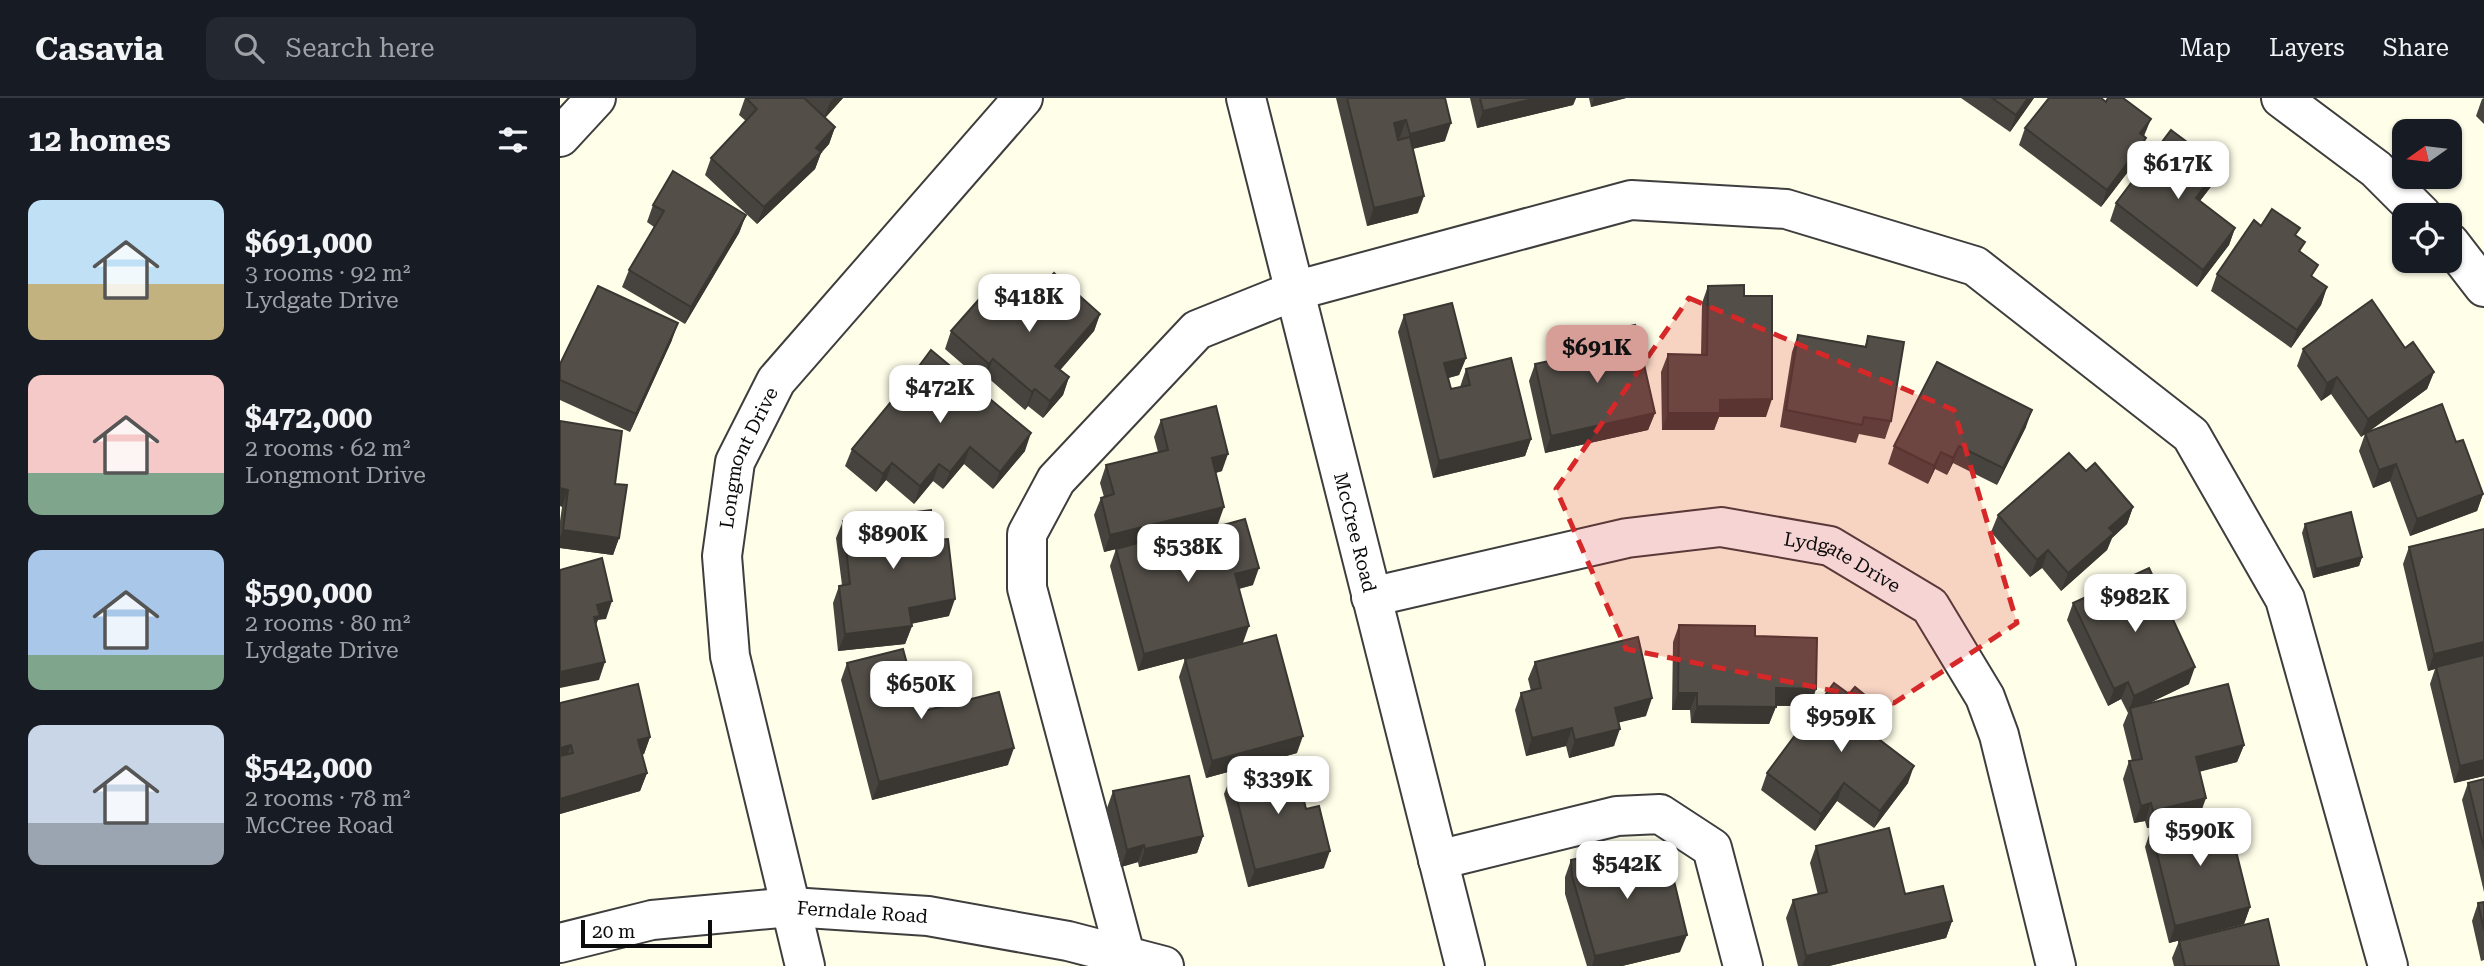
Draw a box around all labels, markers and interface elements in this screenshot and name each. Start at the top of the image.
search box [206,17,696,80]
text: Casavia [35,29,164,68]
icon: search [230,29,268,67]
text: Search here [286,33,434,63]
text: Map [2180,34,2231,62]
text: Layers [2269,34,2345,62]
text: Share [2383,34,2449,62]
north arrow [2392,119,2462,189]
map controls [2392,119,2462,273]
icon: filters [494,121,532,159]
text: 12 homes [28,123,171,158]
pin: $617K [2129,141,2227,201]
text: $617K [2143,150,2213,177]
button: locate [2392,203,2462,273]
text: $691,000 [245,225,372,260]
icon: home [84,228,168,312]
text: 3 rooms · 92 m² [245,260,411,287]
pin: $418K [980,274,1078,334]
text: $418K [994,283,1064,310]
text: Lydgate Drive [245,287,399,314]
pin: $691K [1548,326,1646,385]
text: $691K [1562,334,1632,361]
pin: $472K [891,366,989,425]
text: $472K [905,374,975,401]
street label: Longmont Drive [715,383,783,530]
text: $472,000 [245,400,372,435]
icon: home [84,403,168,487]
text: 2 rooms · 62 m² [245,435,411,462]
text: Longmont Drive [245,462,426,489]
street label: McCree Road [1329,470,1381,595]
pin: $890K [844,512,942,571]
text: $890K [858,520,928,547]
pin: $538K [1139,524,1237,584]
street label: Lydgate Drive [1782,527,1905,598]
text: $538K [1153,533,1223,560]
pin: $982K [2086,574,2184,634]
text: $590,000 [245,575,372,610]
icon: home [84,578,168,662]
text: $982K [2100,583,2170,610]
text: 2 rooms · 80 m² [245,610,411,637]
text: Lydgate Drive [245,637,399,664]
pin: $650K [872,662,970,721]
text: $650K [886,670,956,697]
pin: $959K [1792,694,1890,754]
text: $959K [1806,703,1876,730]
text: $542,000 [245,750,372,785]
icon: home [84,753,168,837]
pin: $339K [1229,756,1327,816]
text: $339K [1243,765,1313,792]
text: 2 rooms · 78 m² [245,785,411,812]
pin: $590K [2151,808,2249,868]
text: McCree Road [245,812,394,839]
text: $590K [2165,817,2235,844]
pin: $542K [1578,842,1676,901]
text: $542K [1592,850,1662,877]
street label: Ferndale Road [796,896,929,928]
scale bar [581,917,712,949]
text: 20 m [592,920,635,943]

